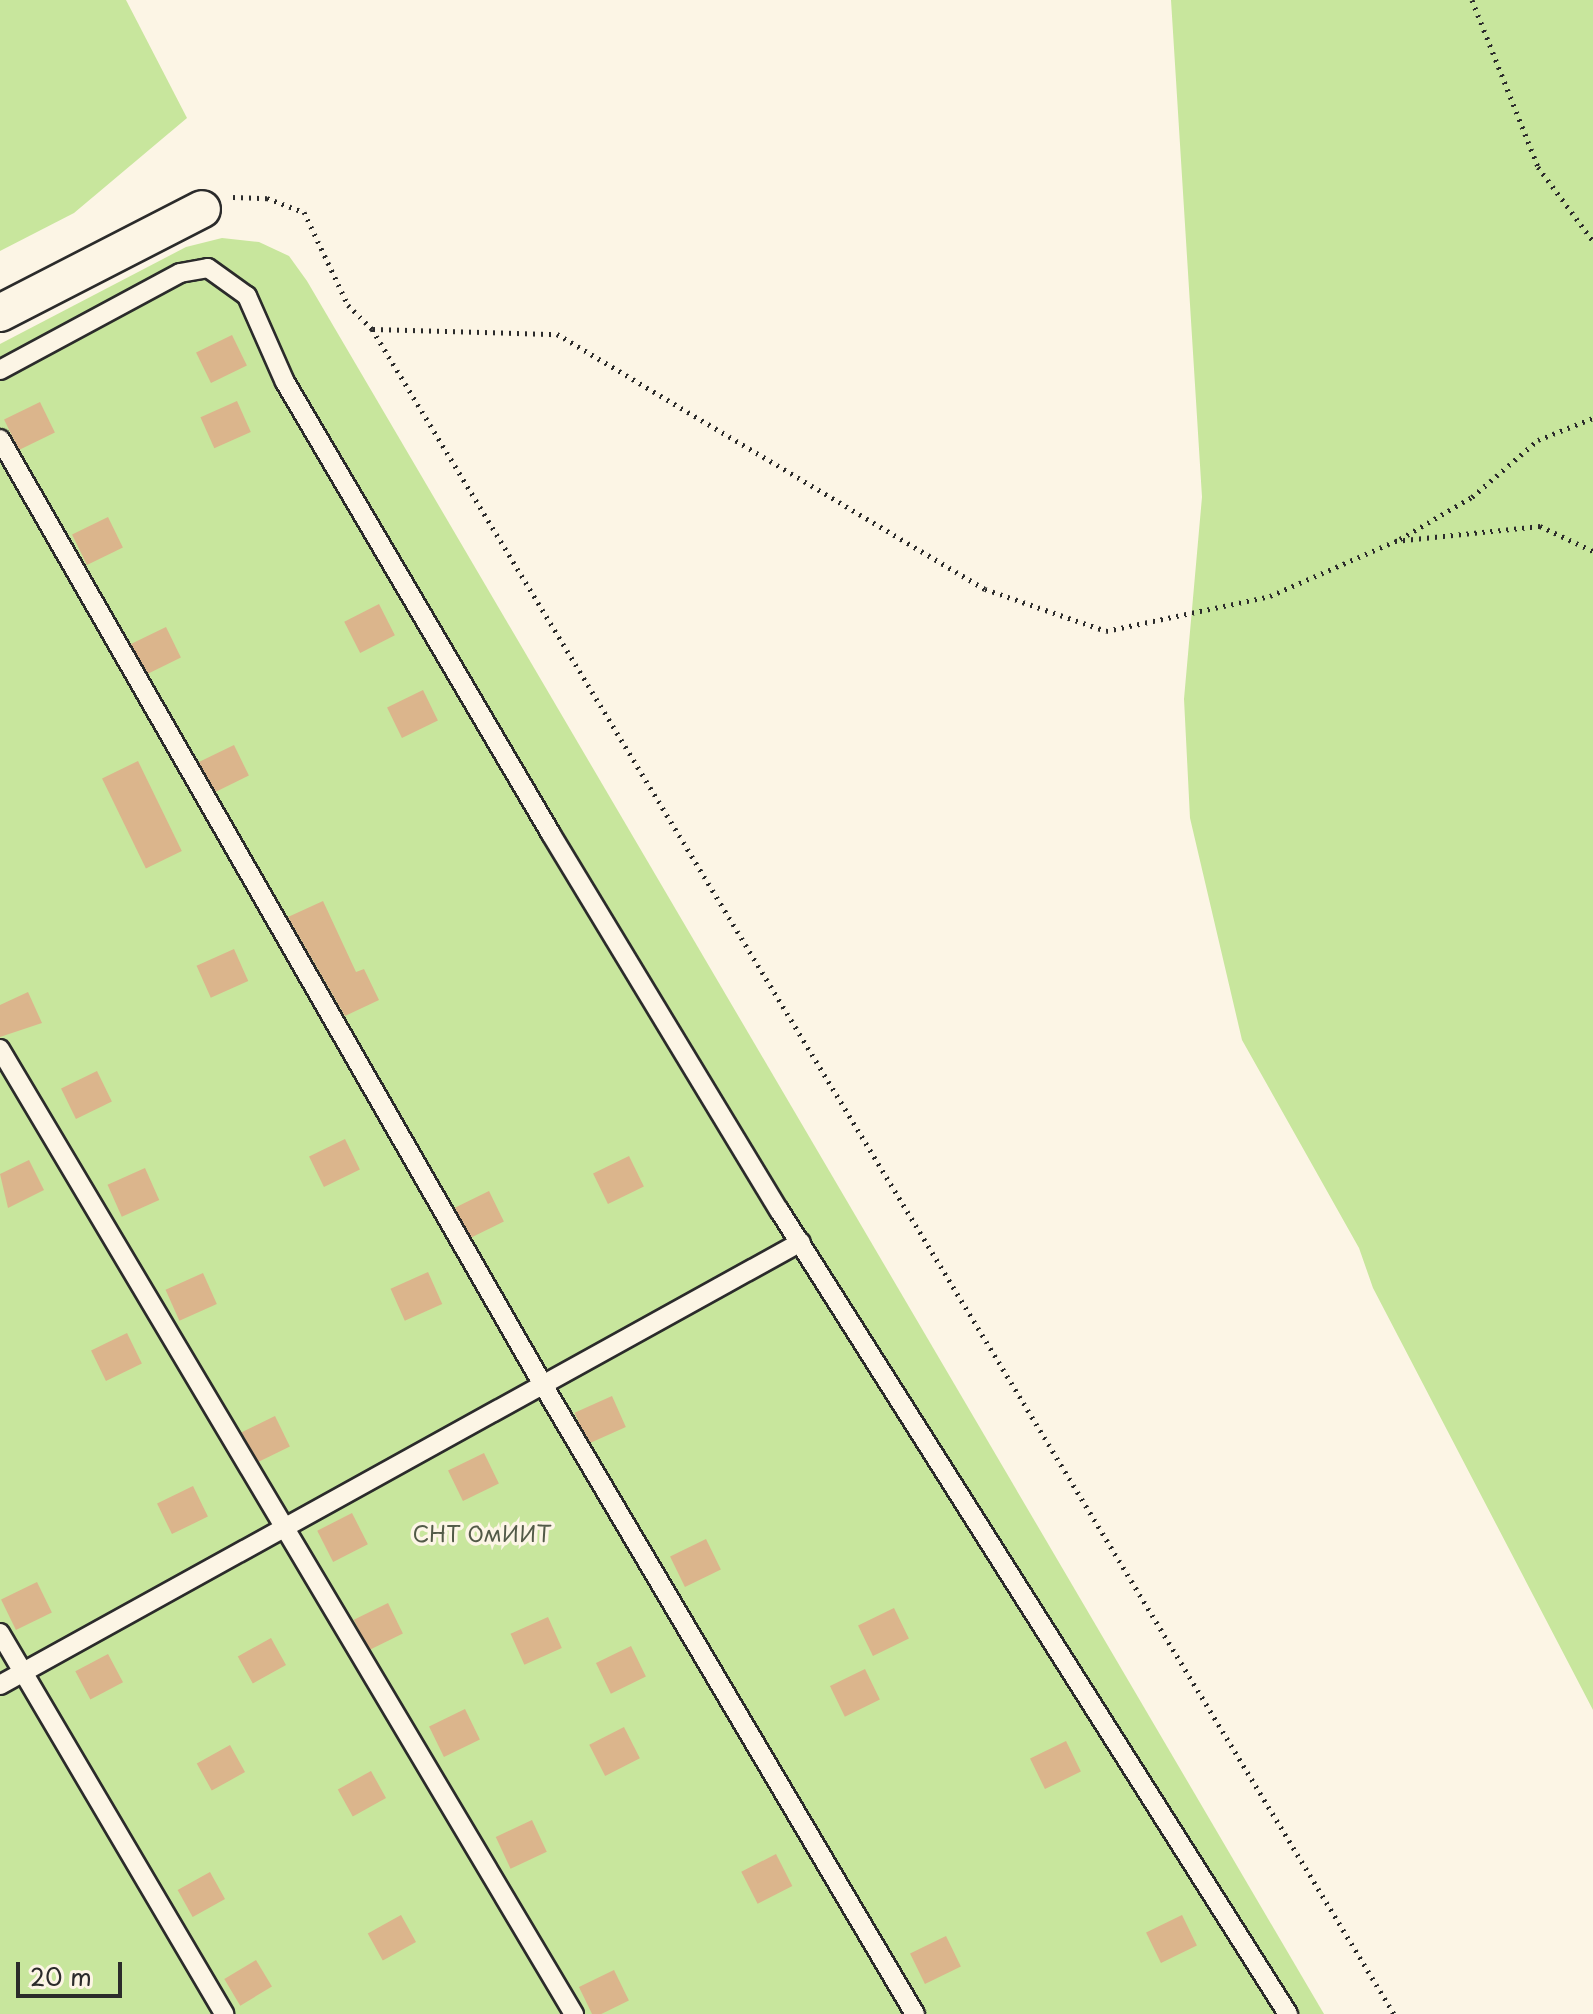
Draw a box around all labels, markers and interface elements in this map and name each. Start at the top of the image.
park label: СНТ ОмИИТ [412,1520,552,1546]
scale bar [20,1946,126,1996]
text: 20 m [30,1958,92,1994]

